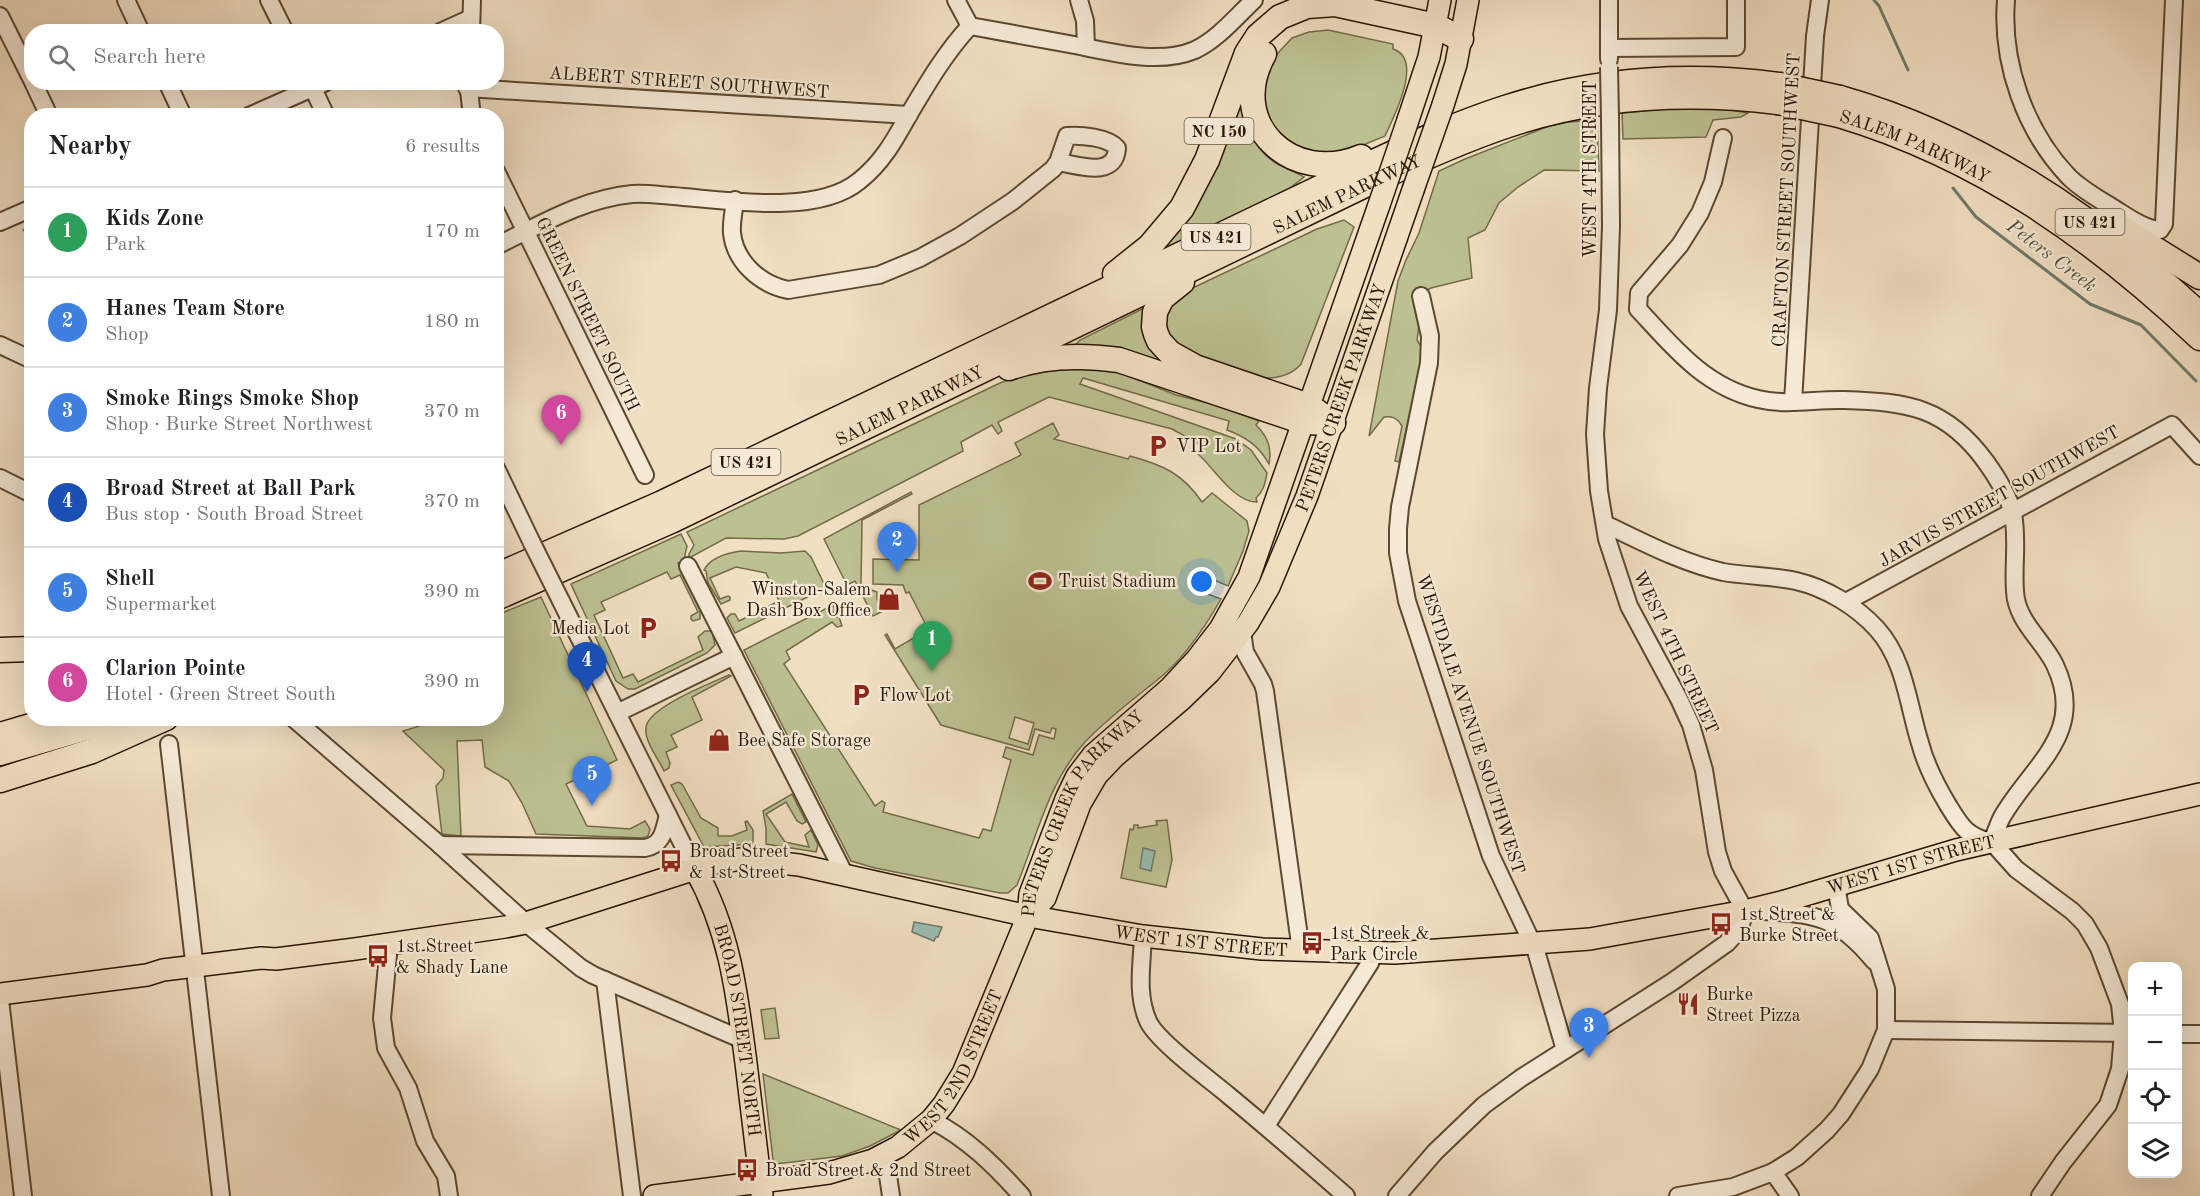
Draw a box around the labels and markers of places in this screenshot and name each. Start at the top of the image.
pin: 6 [542,396,580,445]
parking icon: VIP Lot [1145,433,1171,459]
place label: VIP Lot [1176,438,1242,456]
pin: 2 [878,522,916,572]
sports icon: Truist Stadium [1027,568,1053,594]
place label: Truist Stadium [1058,573,1176,591]
place label: Winston-Salem Dash Box Office [746,581,871,620]
shop icon: Winston-Salem Dash Box Office [876,586,902,612]
parking icon: Media Lot [635,615,661,641]
place label: Media Lot [551,620,630,638]
pin: 1 [912,622,952,671]
pin: 4 [568,642,606,692]
parking icon: Flow Lot [848,682,874,708]
place label: Flow Lot [879,687,951,705]
shop icon: Bee Safe Storage [706,727,732,753]
place label: Bee Safe Storage [737,732,871,750]
pin: 5 [572,756,612,806]
place label: Broad Street & 1st Street [689,843,789,882]
bus stop icon: Broad Street & 1st Street [658,848,684,874]
place label: 1st Street & Burke Street [1739,906,1839,945]
bus stop icon: 1st Street & Burke Street [1708,911,1734,937]
place label: 1st Streek & Park Circle [1330,925,1430,964]
bus stop icon: 1st Streek & Park Circle [1299,930,1325,956]
place label: 1st Street & Shady Lane [396,938,508,977]
bus stop icon: 1st Street & Shady Lane [365,943,391,969]
place label: Burke Street Pizza [1706,986,1801,1025]
restaurant icon: Burke Street Pizza [1675,991,1701,1017]
pin: 3 [1570,1008,1608,1058]
bus stop icon: Broad Street & 2nd Street [734,1157,760,1183]
place label: Broad Street & 2nd Street [765,1162,971,1180]

